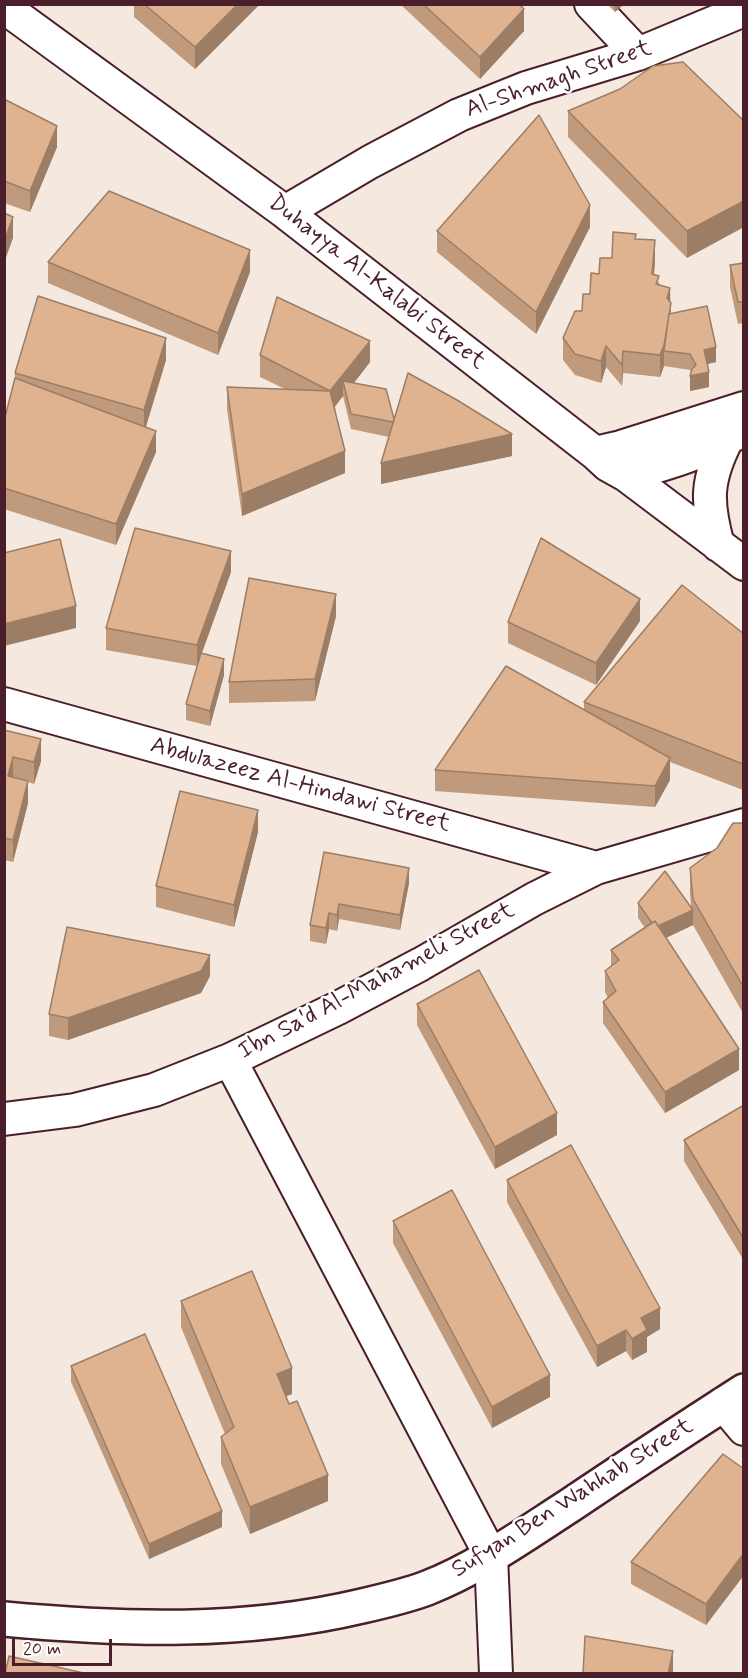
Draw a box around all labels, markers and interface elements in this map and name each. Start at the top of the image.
street label: Al-Shmagh Street [462,35,656,125]
street label: Duhayya Al-Kalabi Street [261,189,491,377]
street label: Abdulazeez Al-Hindawi Street [147,732,453,840]
street label: Ibn Sa'd Al-Mahameli Street [234,897,520,1067]
street label: Sufyan Ben Wahhab Street [447,1413,699,1585]
scale bar [15,1627,116,1665]
text: 20 m [23,1637,61,1661]

